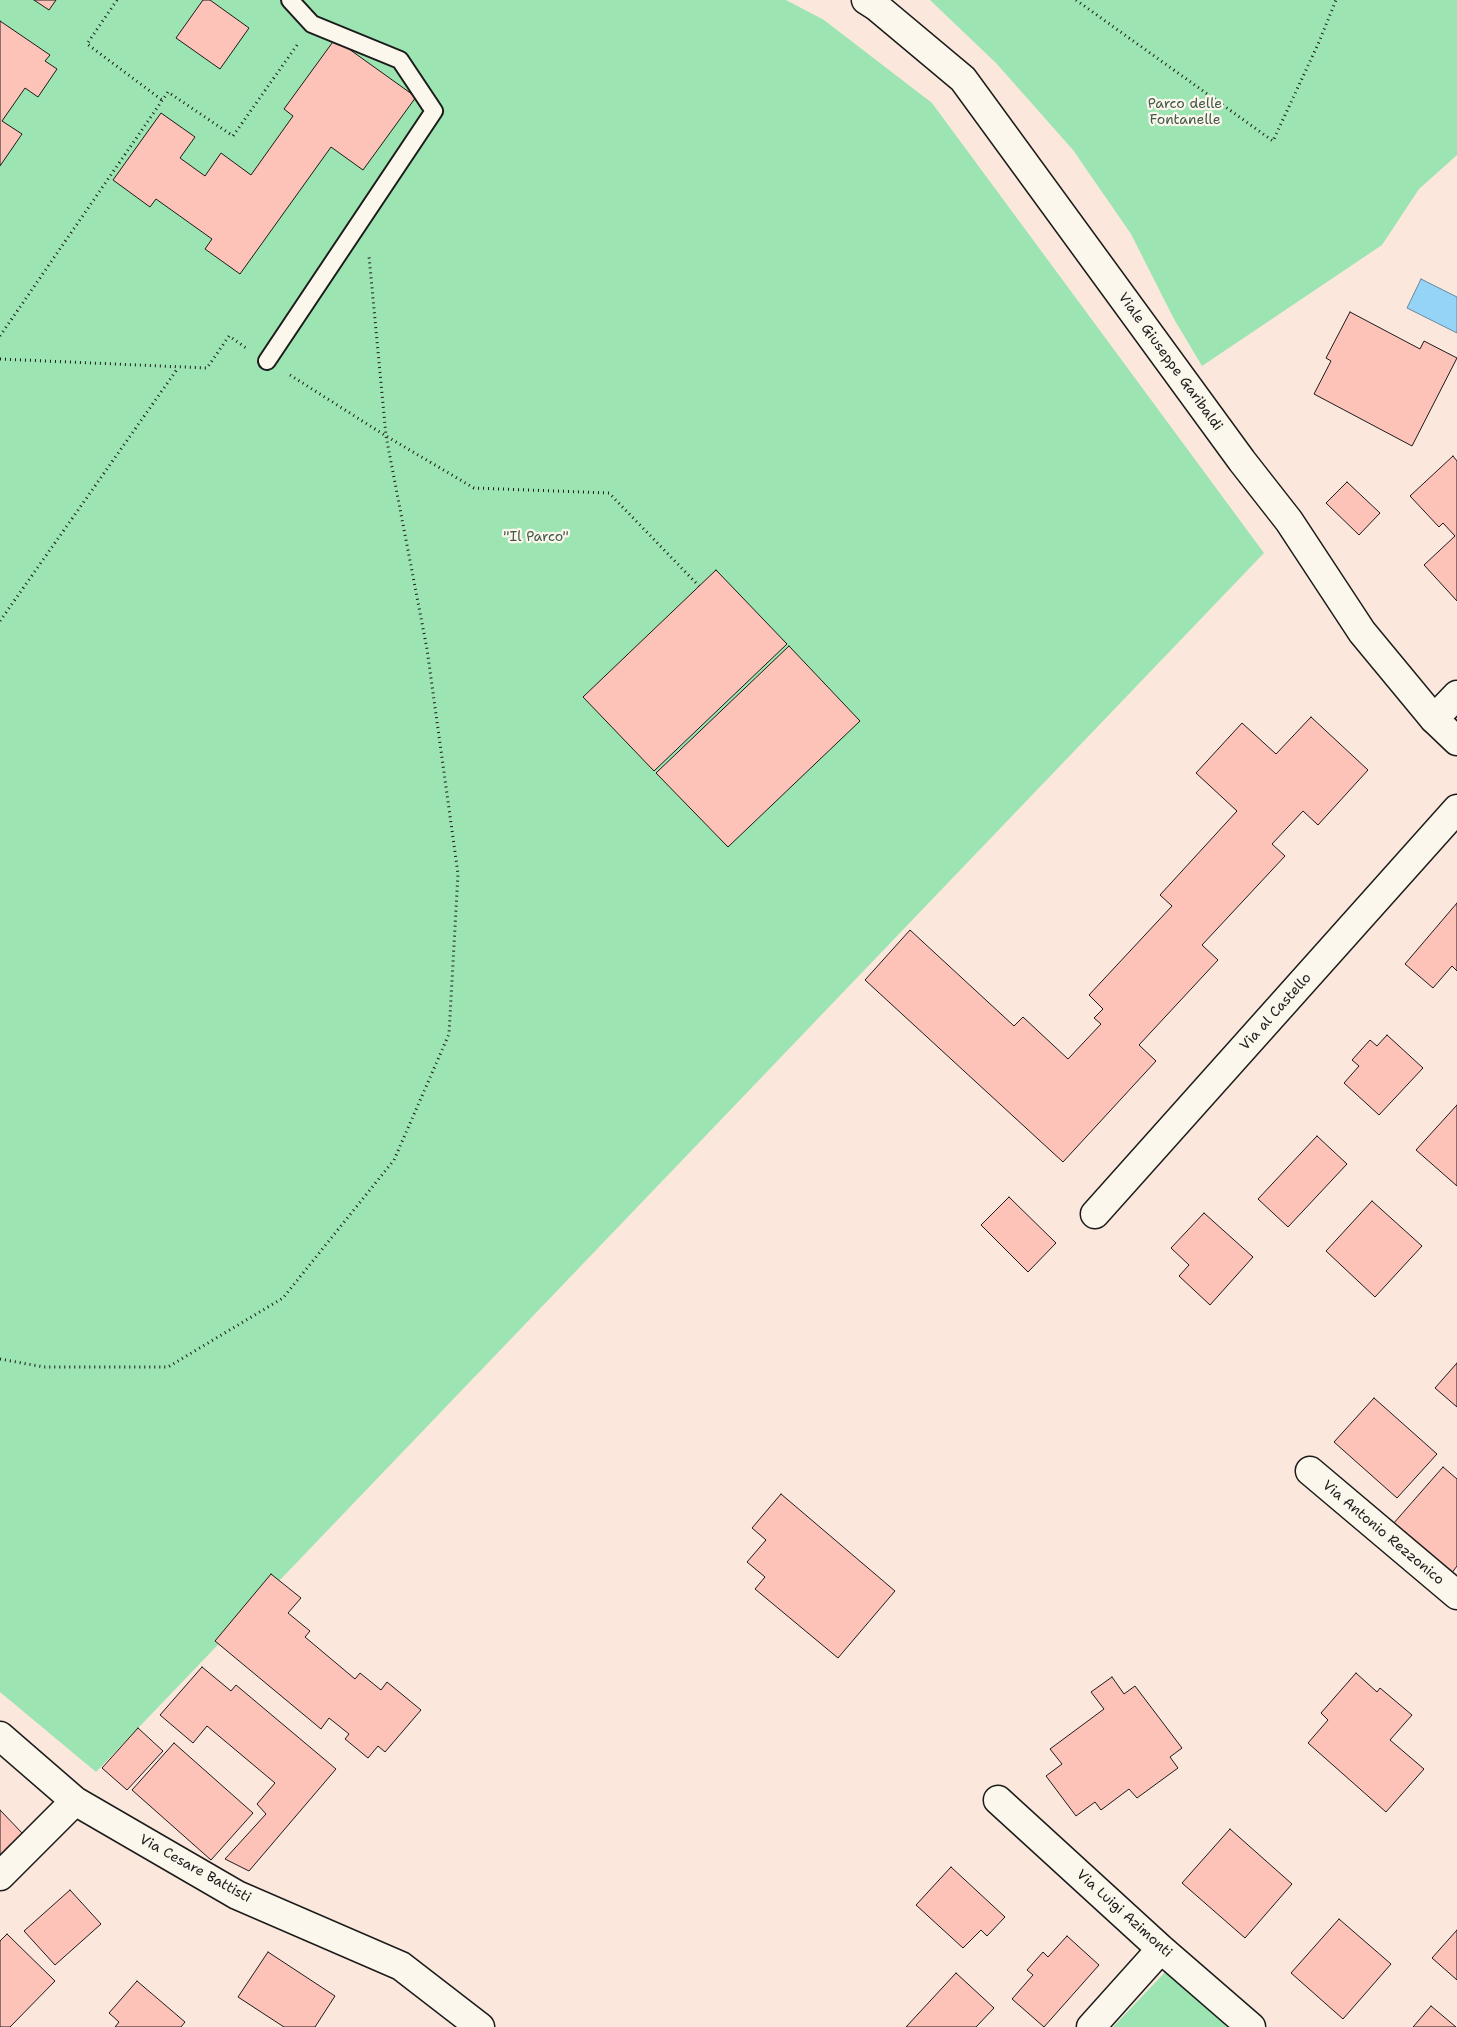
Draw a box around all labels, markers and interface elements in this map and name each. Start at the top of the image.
park label: Parco delle Fontanelle [1148,96,1222,128]
street label: Viale Giuseppe Garibaldi [1114,290,1226,434]
park label: "Il Parco" [503,529,569,545]
street label: Via al Castello [1237,970,1315,1054]
street label: Via Antonio Rezzonico [1319,1477,1447,1589]
street label: Via Cesare Battisti [136,1831,254,1907]
street label: Via Luigi Azimonti [1073,1867,1175,1961]

